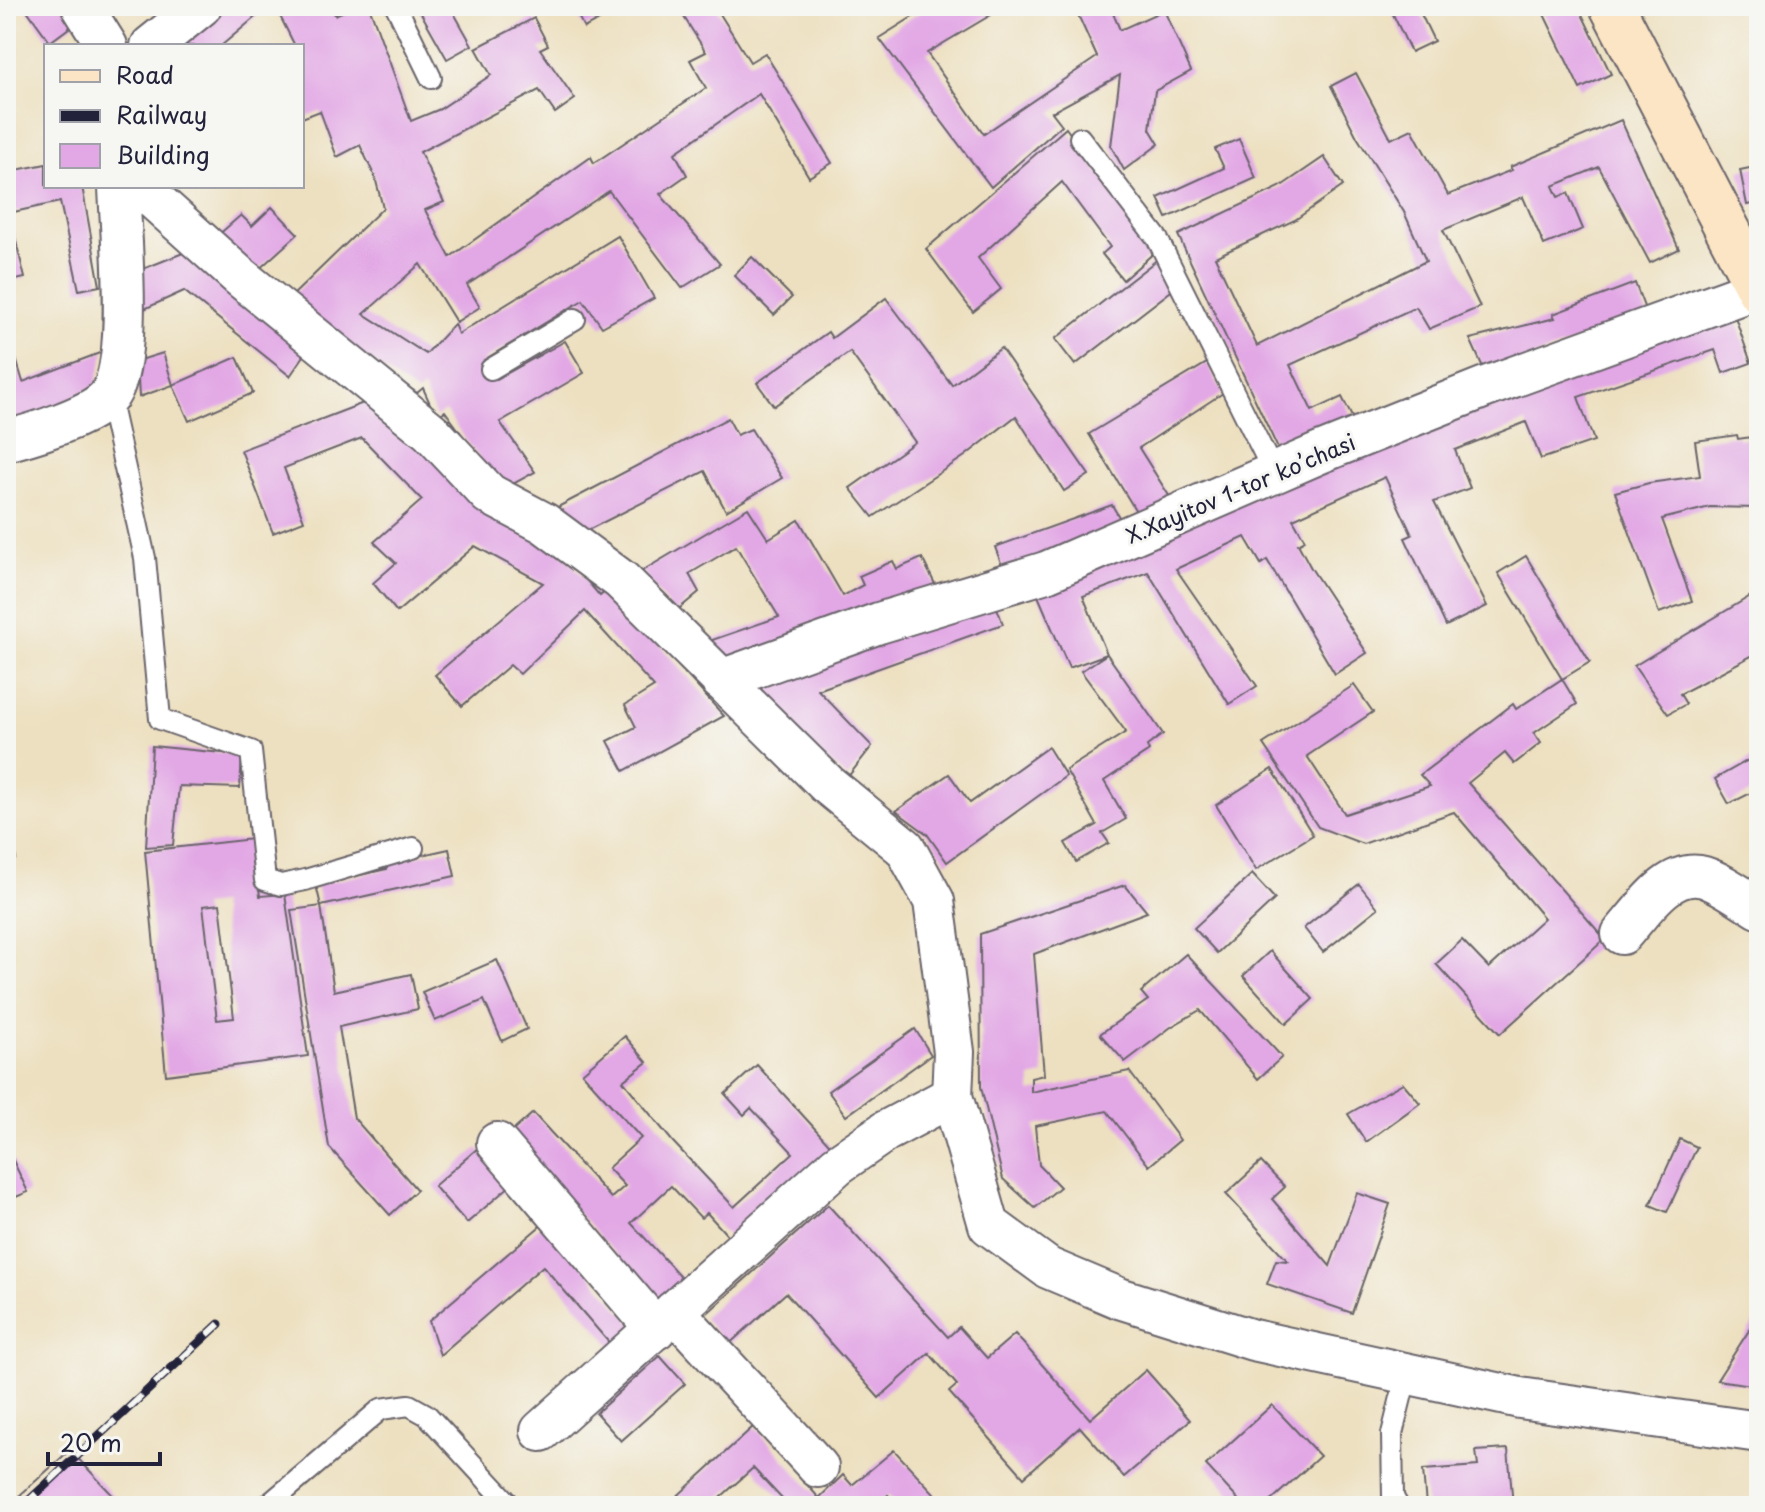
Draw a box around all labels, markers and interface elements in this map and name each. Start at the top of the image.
legend [44,44,304,188]
text: Road [116,56,174,92]
text: Railway [116,96,207,132]
text: Building [116,136,210,172]
street label: X.Xayitov 1-tor koʼchasi [1121,424,1360,551]
scale bar [48,1416,160,1466]
text: 20 m [60,1424,122,1460]

